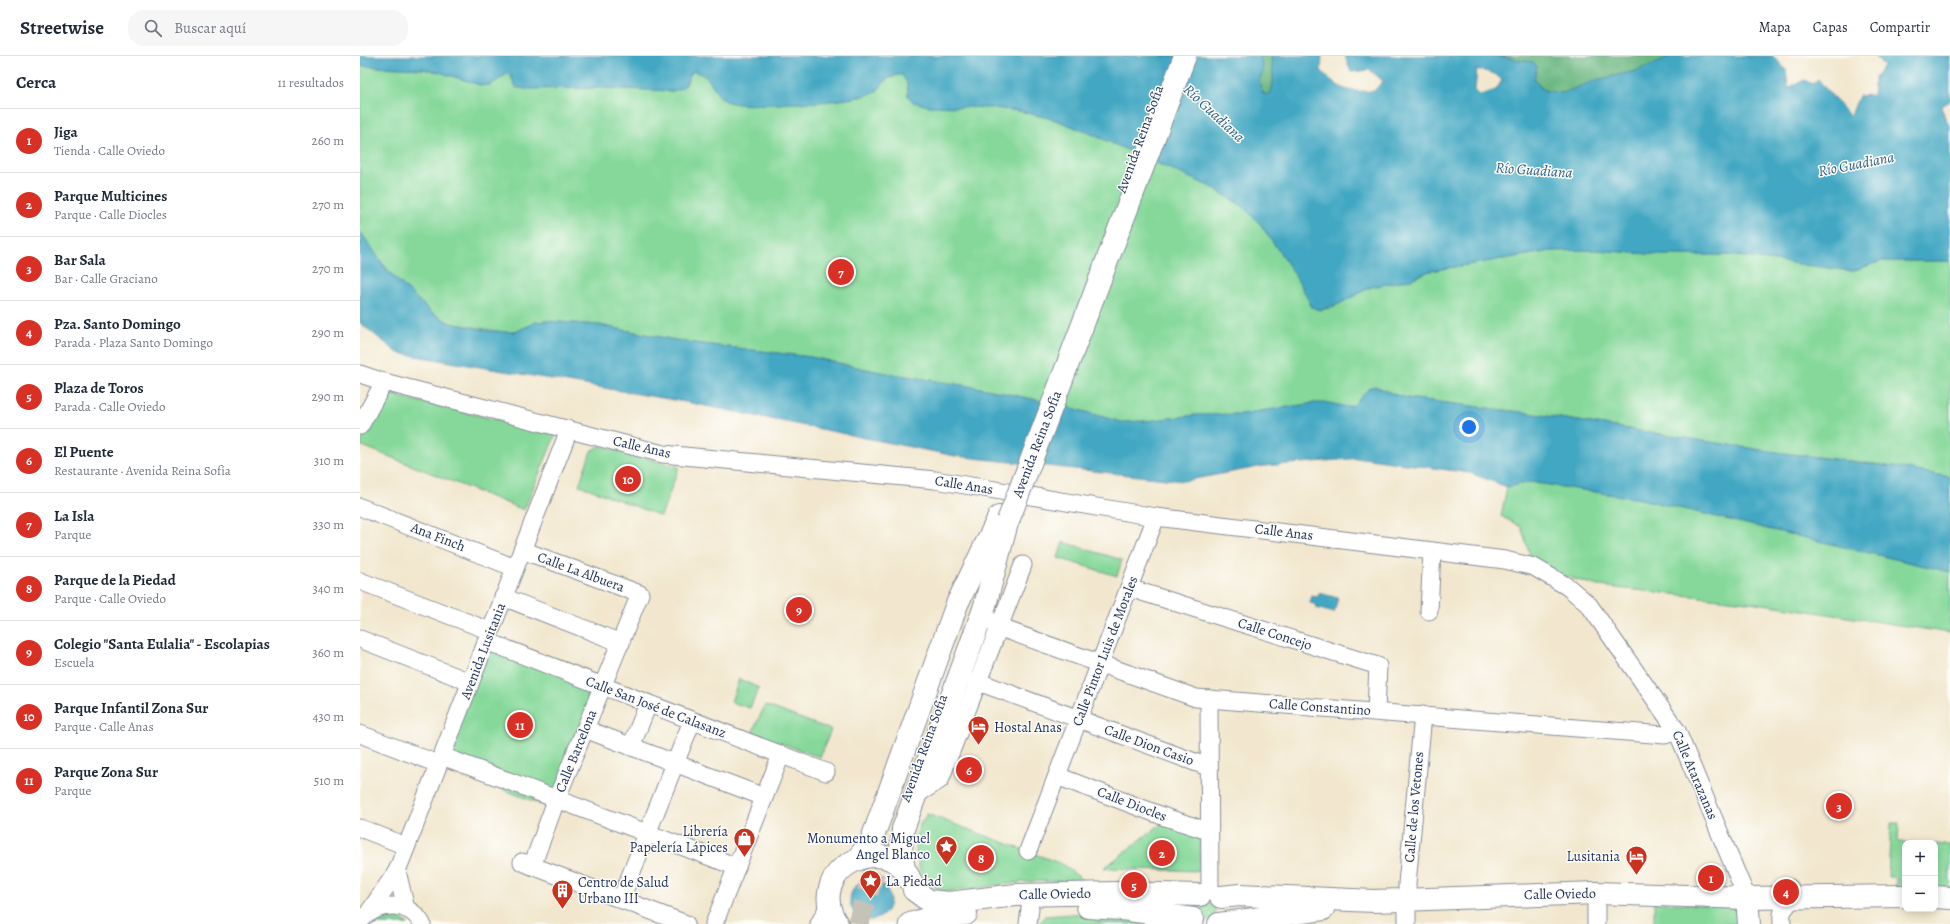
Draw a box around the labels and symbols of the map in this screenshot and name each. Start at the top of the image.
water label: Río Guadiana [1179,79,1249,147]
street label: Avenida Reina Sofía [1111,82,1168,196]
water label: Río Guadiana [1816,147,1896,181]
water label: Río Guadiana [1495,157,1573,183]
pin: 7 [828,257,854,287]
street label: Avenida Reina Sofía [1007,387,1066,501]
your location [1459,417,1479,437]
street label: Calle Anas [611,431,673,463]
pin: 10 [615,464,641,494]
street label: Calle Anas [933,471,995,499]
street label: Ana Finch [407,518,468,556]
street label: Calle Anas [1254,519,1314,545]
street label: Calle La Albuera [535,547,628,597]
street label: Calle Pintor Luis de Morales [1068,573,1142,729]
pin: 9 [786,595,812,625]
street label: Avenida Lusitania [455,599,510,703]
street label: Calle Concejo [1236,613,1314,655]
street label: Calle San José de Calasanz [583,671,729,743]
street label: Avenida Reina Sofía [895,691,952,805]
street label: Calle Constantino [1268,694,1372,720]
street label: Calle Barcelona [551,706,601,795]
pin: 11 [507,710,533,740]
hotel icon: Hostal Anas [966,714,992,747]
place label: Hostal Anas [994,718,1062,737]
street label: Calle Dion Casio [1101,720,1197,770]
street label: Calle Atarazanas [1668,728,1722,822]
street label: Calle de los Vetones [1400,751,1428,863]
pin: 6 [956,755,982,785]
street label: Calle Diocles [1094,782,1170,826]
pin: 3 [1826,791,1852,821]
place label: Librería Papelería Lápices [629,822,728,857]
shop icon: Librería Papelería Lápices [731,826,757,859]
place label: Monumento a Miguel Angel Blanco [807,829,931,864]
place icon: Monumento a Miguel Angel Blanco [933,833,959,866]
pin: 2 [1149,838,1175,868]
pin: 8 [968,843,994,873]
hotel icon: Lusitania [1623,843,1649,876]
place label: Lusitania [1566,847,1620,866]
pin: 1 [1698,863,1724,893]
place icon: La Piedad [857,868,883,901]
pin: 5 [1121,870,1147,900]
place label: La Piedad [886,872,942,891]
place label: Centro de Salud Urbano III [578,873,669,908]
building icon: Centro de Salud Urbano III [549,877,575,910]
pin: 4 [1773,877,1799,907]
street label: Calle Oviedo [1019,884,1091,904]
street label: Calle Oviedo [1524,884,1596,904]

